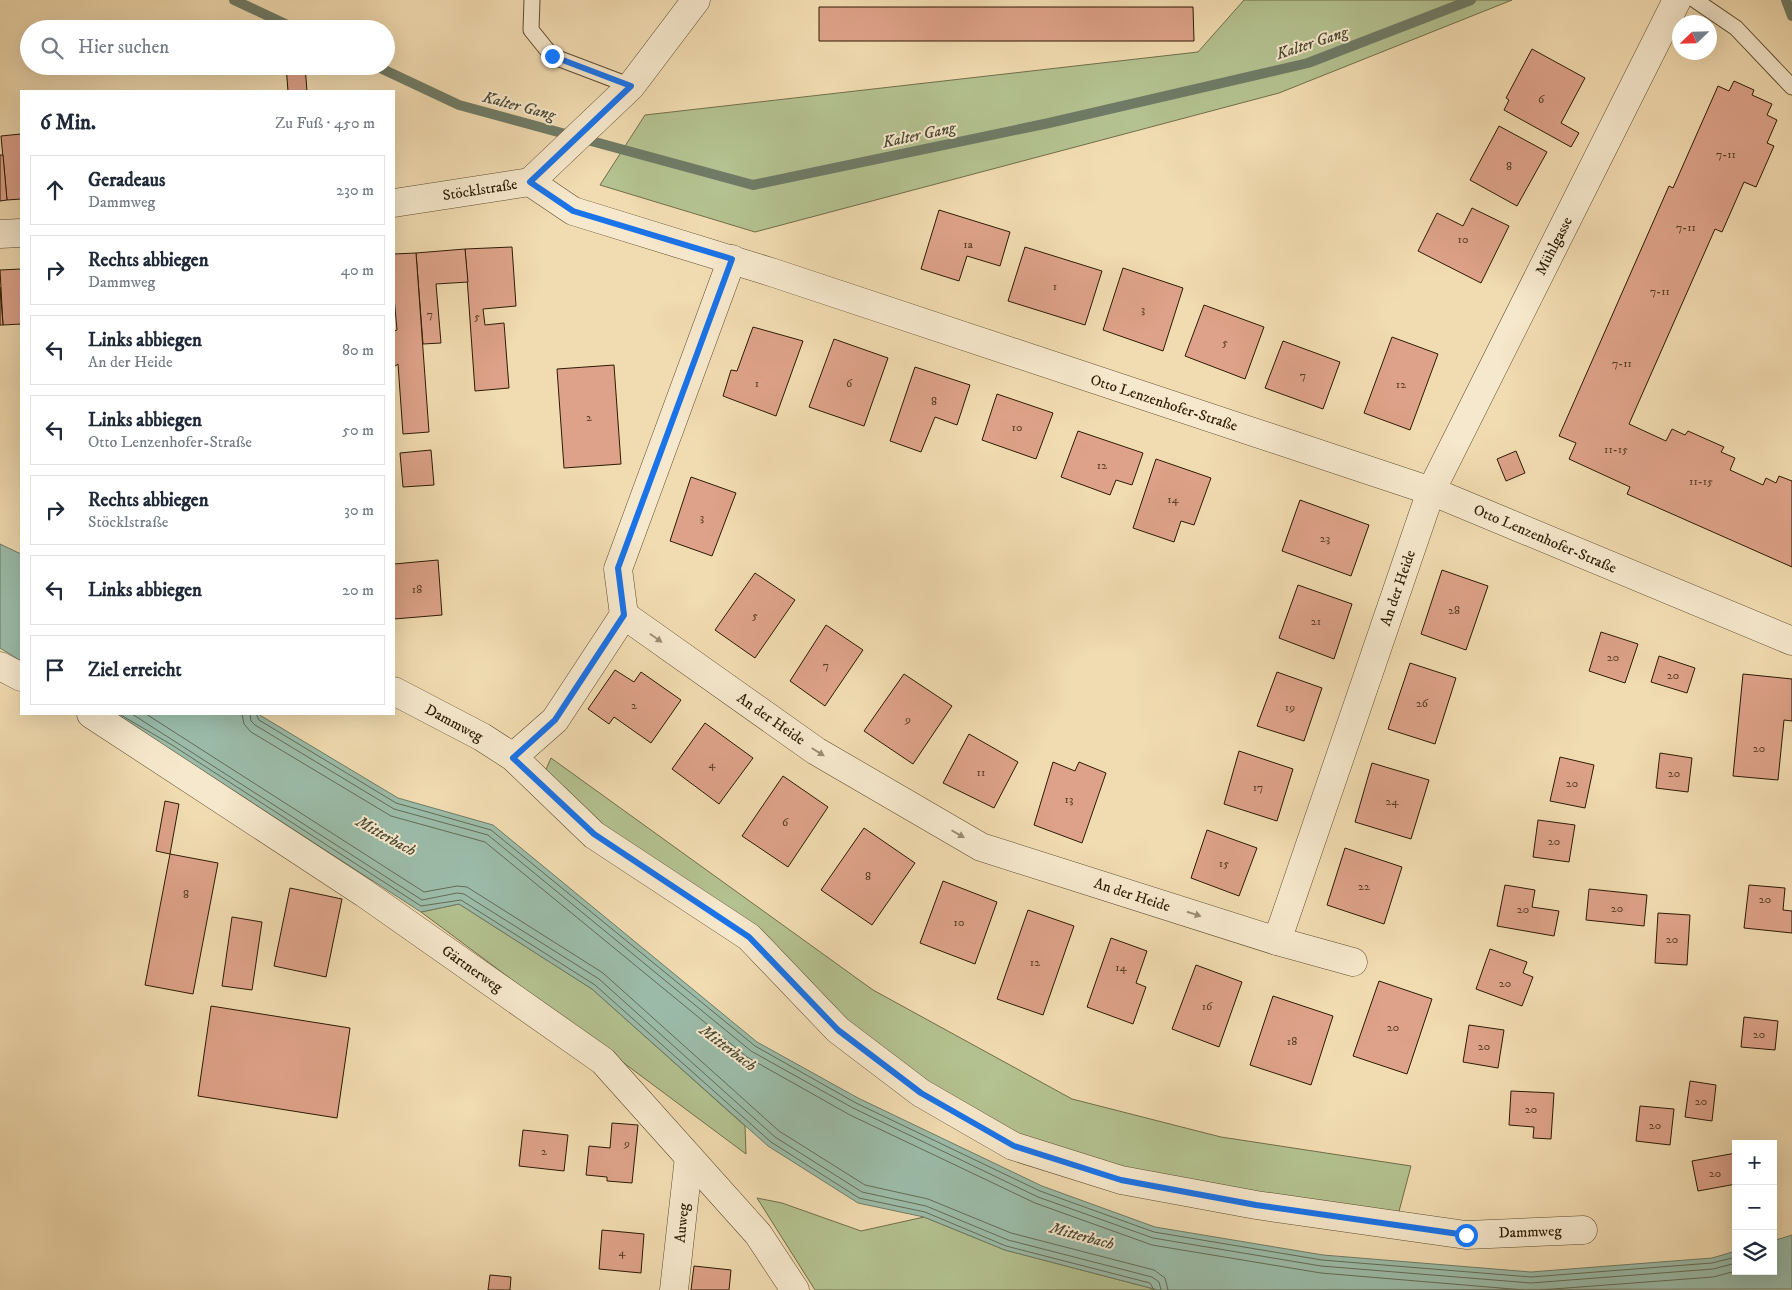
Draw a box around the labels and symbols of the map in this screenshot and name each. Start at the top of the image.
north arrow [1672,15,1717,60]
water label: Kalter Gang [1273,22,1352,64]
route end [541,45,564,68]
water label: Kalter Gang [480,87,559,126]
house number: 6 [1538,92,1545,107]
water label: Kalter Gang [880,117,959,153]
house number: 7-11 [1716,147,1736,162]
house number: 8 [1506,159,1512,174]
street label: Stöcklstraße [441,175,519,205]
street label: Mühlgasse [1531,214,1577,278]
house number: 7-11 [1676,220,1696,235]
house number: 10 [1458,232,1468,247]
house number: 1a [963,237,974,252]
house number: 1 [1053,279,1057,294]
house number: 7-11 [1650,284,1670,299]
house number: 3 [1141,302,1145,317]
house number: 7 [427,307,433,322]
house number: 5 [474,309,480,324]
house number: 5 [1222,335,1228,350]
house number: 7-11 [1612,356,1632,371]
house number: 7 [1300,368,1306,383]
street label: Otto Lenzenhofer-Straße [1088,370,1240,436]
house number: 1 [755,376,759,391]
house number: 6 [846,376,853,391]
house number: 12 [1396,377,1406,392]
house number: 8 [931,394,937,409]
house number: 2 [586,410,592,425]
house number: 10 [1012,420,1022,435]
house number: 11-15 [1604,442,1628,457]
house number: 12 [1097,458,1107,473]
house number: 11-15 [1689,474,1713,489]
house number: 14 [1167,492,1180,507]
street label: Otto Lenzenhofer-Straße [1471,500,1619,578]
house number: 3 [700,510,704,525]
house number: 23 [1320,531,1330,546]
street label: An der Heide [1376,547,1420,629]
house number: 18 [412,582,422,597]
house number: 28 [1448,603,1460,618]
house number: 5 [752,608,758,623]
house number: 21 [1311,614,1321,629]
one-way arrow [650,633,663,643]
house number: 20 [1607,650,1619,665]
house number: 7 [823,658,829,673]
house number: 20 [1667,668,1679,683]
street label: An der Heide [733,688,809,750]
house number: 26 [1416,696,1429,711]
house number: 2 [631,698,637,713]
street label: Dammweg [422,700,487,747]
house number: 19 [1285,700,1295,715]
house number: 9 [904,712,911,727]
house number: 20 [1753,741,1765,756]
one-way arrow [811,747,824,756]
house number: 4 [709,757,717,772]
house number: 11 [977,765,985,780]
house number: 20 [1668,766,1680,781]
house number: 20 [1566,776,1578,791]
house number: 17 [1253,780,1263,795]
house number: 13 [1065,792,1073,807]
house number: 24 [1386,794,1399,809]
water label: Mitterbach [352,811,420,861]
house number: 6 [782,815,789,830]
one-way arrow [952,829,965,838]
house number: 20 [1548,834,1560,849]
house number: 15 [1219,856,1229,871]
house number: 8 [865,869,871,884]
street label: An der Heide [1091,874,1173,916]
house number: 22 [1358,879,1370,894]
house number: 8 [183,887,189,902]
house number: 20 [1759,892,1771,907]
house number: 20 [1611,901,1623,916]
house number: 20 [1517,902,1529,917]
one-way arrow [1187,911,1202,919]
house number: 10 [954,915,964,930]
house number: 20 [1666,932,1678,947]
street label: Gärtnerweg [438,941,507,997]
house number: 12 [1030,955,1040,970]
house number: 14 [1115,960,1128,975]
house number: 20 [1499,976,1511,991]
house number: 16 [1202,999,1213,1014]
water label: Mitterbach [695,1020,760,1076]
house number: 20 [1387,1020,1399,1035]
house number: 20 [1753,1027,1765,1042]
house number: 18 [1287,1034,1297,1049]
house number: 20 [1478,1039,1490,1054]
house number: 20 [1695,1094,1707,1109]
house number: 20 [1525,1102,1537,1117]
house number: 20 [1649,1118,1661,1133]
house number: 9 [623,1136,630,1151]
house number: 2 [541,1144,547,1159]
house number: 20 [1709,1166,1721,1181]
street label: Auweg [670,1201,694,1244]
water label: Mitterbach [1047,1218,1116,1254]
street label: Dammweg [1498,1221,1563,1243]
route start [1455,1224,1478,1247]
house number: 4 [619,1245,627,1260]

